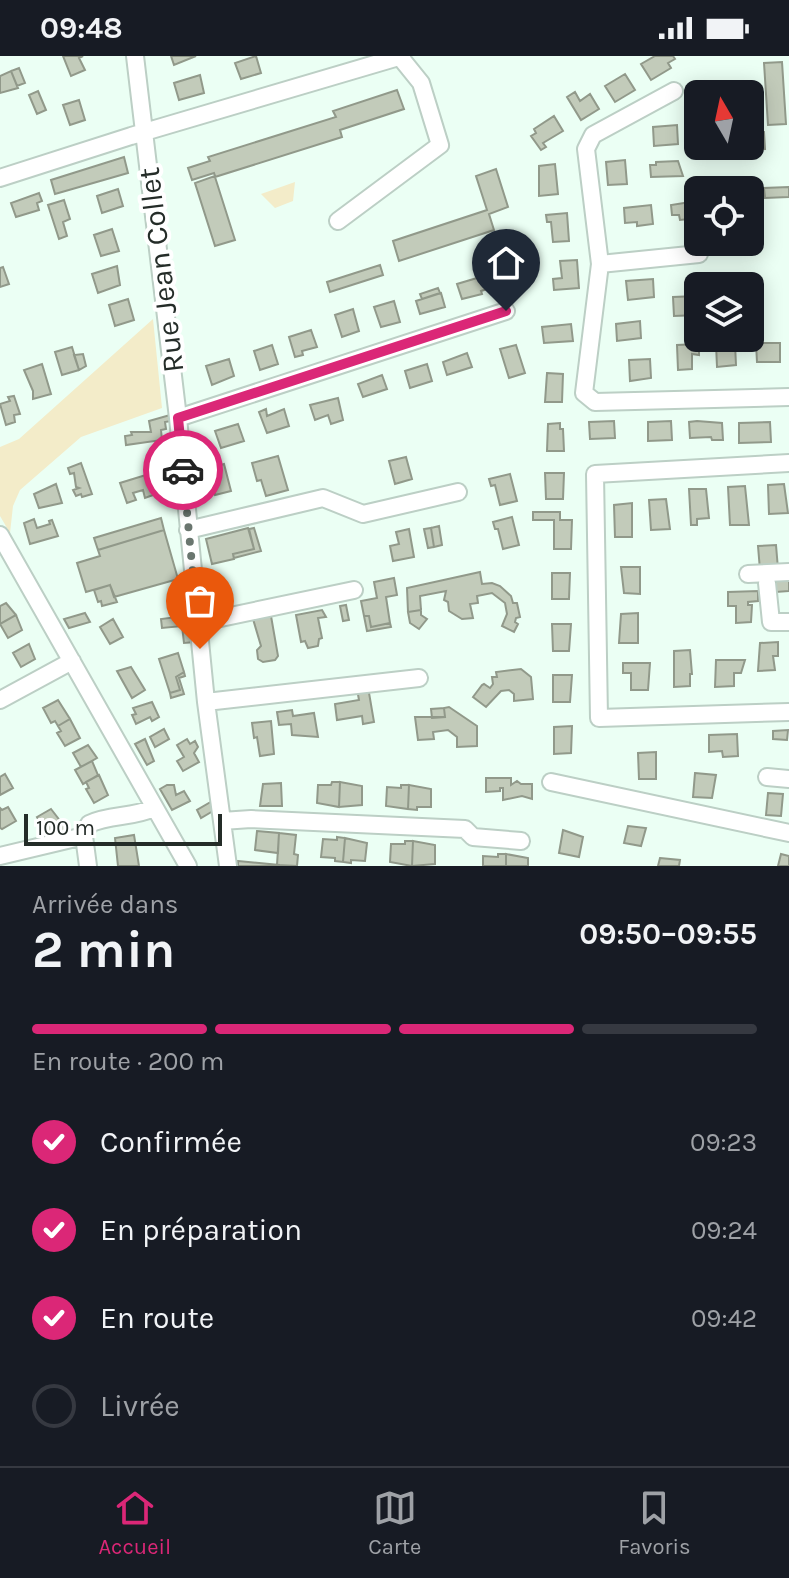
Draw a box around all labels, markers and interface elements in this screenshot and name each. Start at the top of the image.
text: 09:48 [40,10,123,46]
north arrow [684,80,764,160]
map controls [684,80,764,352]
street label: Rue Jean Collet [131,165,191,375]
button: locate [684,176,764,256]
pin [472,229,540,311]
icon: home [484,241,528,285]
button: layers [684,272,764,352]
courier [143,430,223,510]
icon: car [161,448,205,492]
pin [166,567,234,649]
icon: bag [178,579,222,623]
scale bar [24,810,222,846]
text: 100 m [36,815,95,841]
text: Arrivée dans [32,889,179,920]
text: 09:50–09:55 [579,916,757,952]
text: 2 min [32,919,175,980]
text: En route · 200 m [32,1046,224,1077]
icon: check [32,1120,76,1164]
text: Confirmée [100,1124,242,1160]
text: 09:23 [690,1127,757,1158]
icon: check [32,1208,76,1252]
text: En préparation [100,1212,302,1248]
text: 09:24 [691,1215,757,1246]
icon: check [32,1296,76,1340]
text: En route [100,1300,214,1336]
text: 09:42 [691,1303,757,1334]
text: Livrée [100,1388,180,1424]
tab: Accueil [98,1486,171,1560]
tab: Carte [368,1486,421,1560]
tab: Favoris [618,1486,691,1560]

